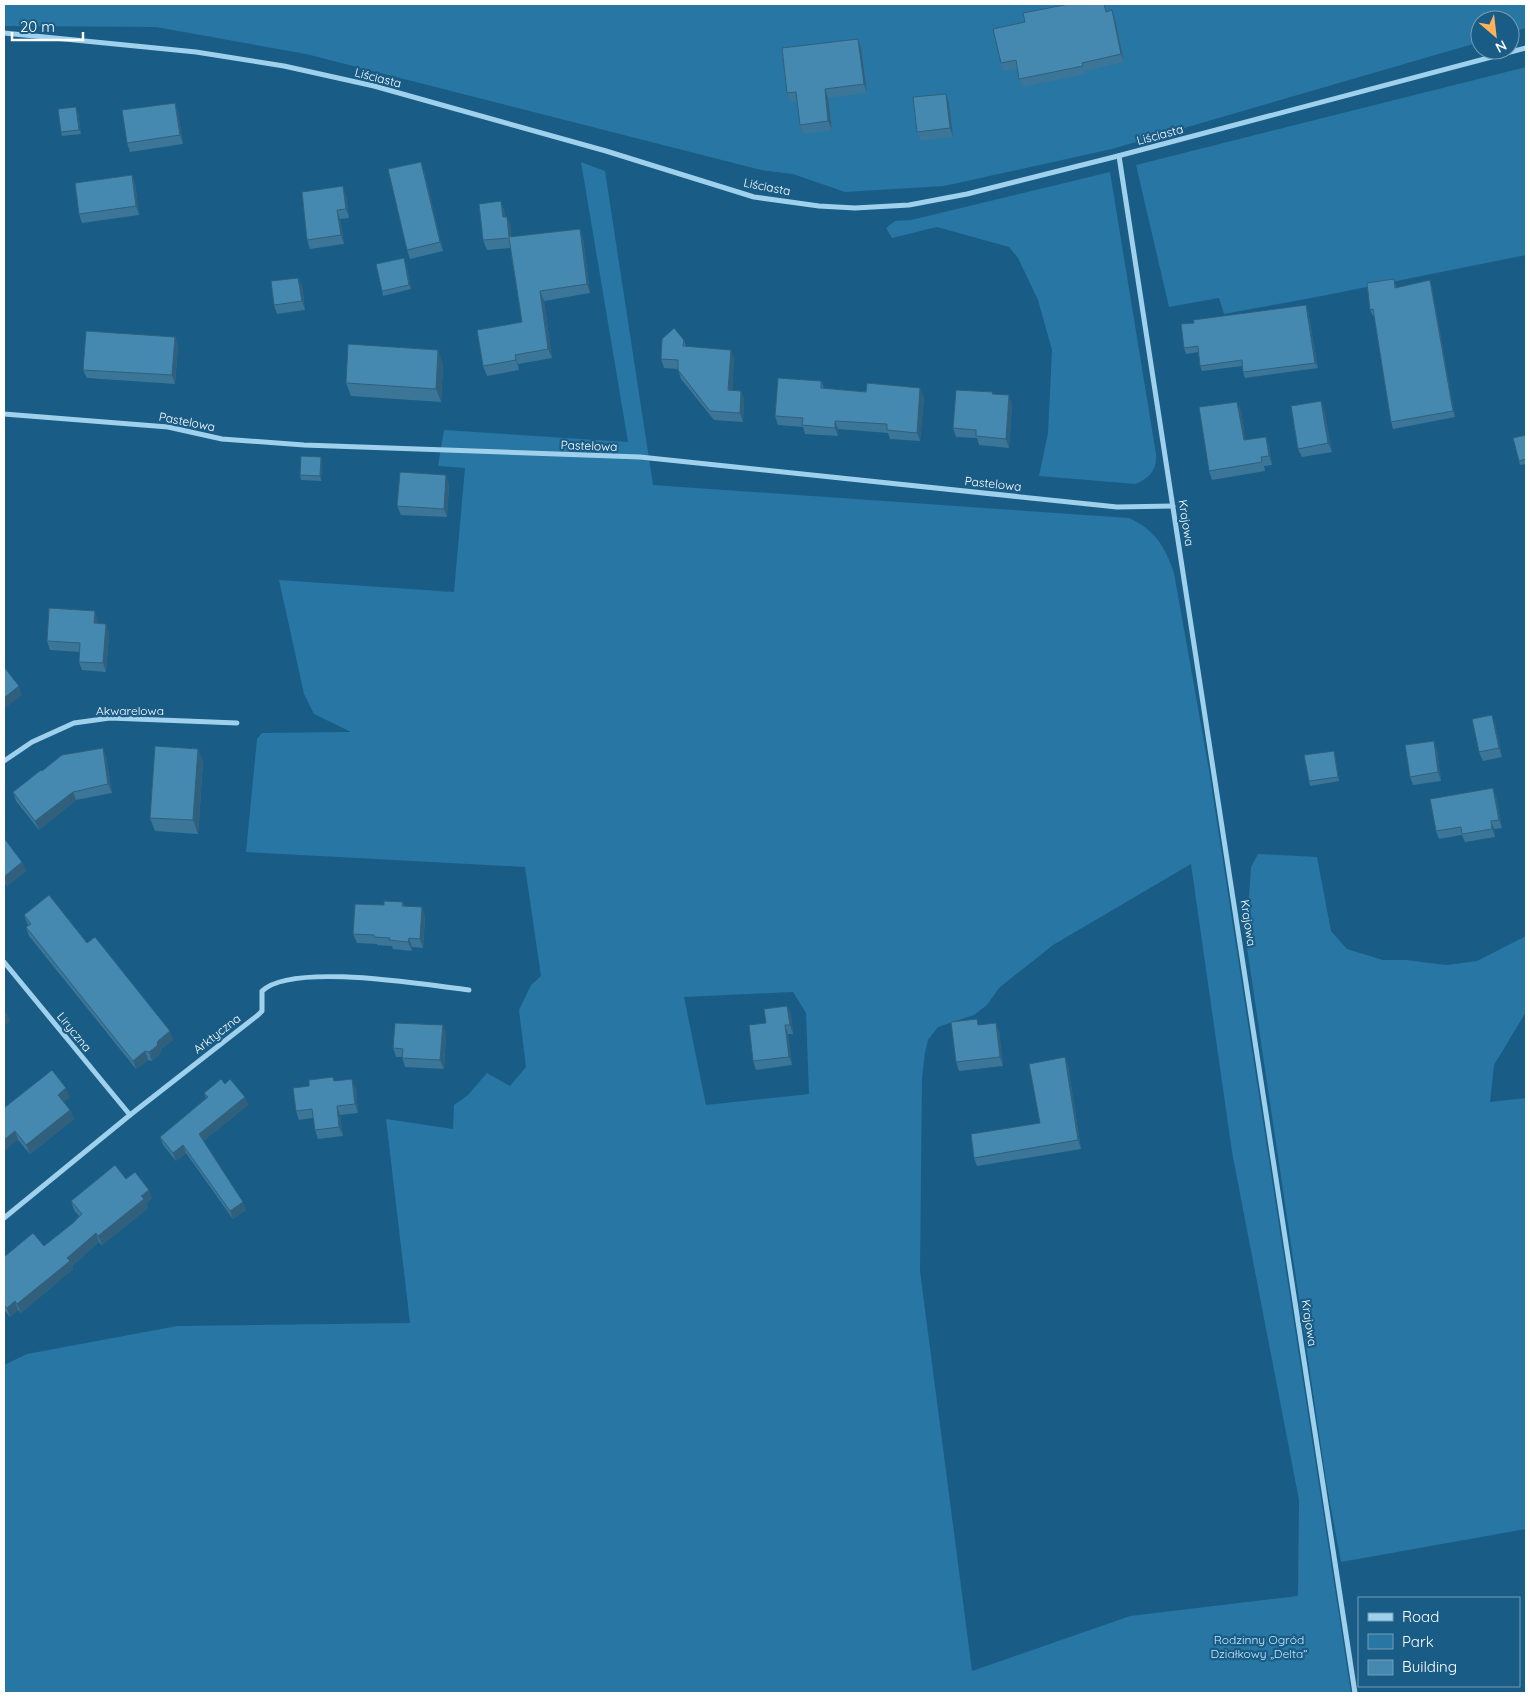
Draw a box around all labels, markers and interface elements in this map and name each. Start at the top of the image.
scale bar [12,10,84,42]
north arrow [1470,10,1520,60]
text: 20 m [20,17,55,36]
text: N [1492,36,1510,57]
street label: Liściasta [353,64,403,91]
street label: Liściasta [1135,121,1185,148]
street label: Liściasta [742,175,792,198]
street label: Pastelowa [158,409,217,434]
street label: Pastelowa [560,437,618,454]
street label: Pastelowa [964,473,1022,494]
street label: Krajowa [1175,499,1198,547]
street label: Akwarelowa [96,703,164,718]
street label: Krajowa [1237,899,1260,947]
street label: Liryczna [54,1009,95,1054]
street label: Arktyczna [190,1011,243,1057]
street label: Krajowa [1298,1299,1321,1347]
legend [1358,1597,1520,1687]
text: Road [1402,1607,1439,1626]
park label: Rodzinny Ogród Działkowy „Delta” [1210,1632,1308,1661]
text: Park [1402,1632,1434,1651]
text: Building [1402,1657,1457,1676]

